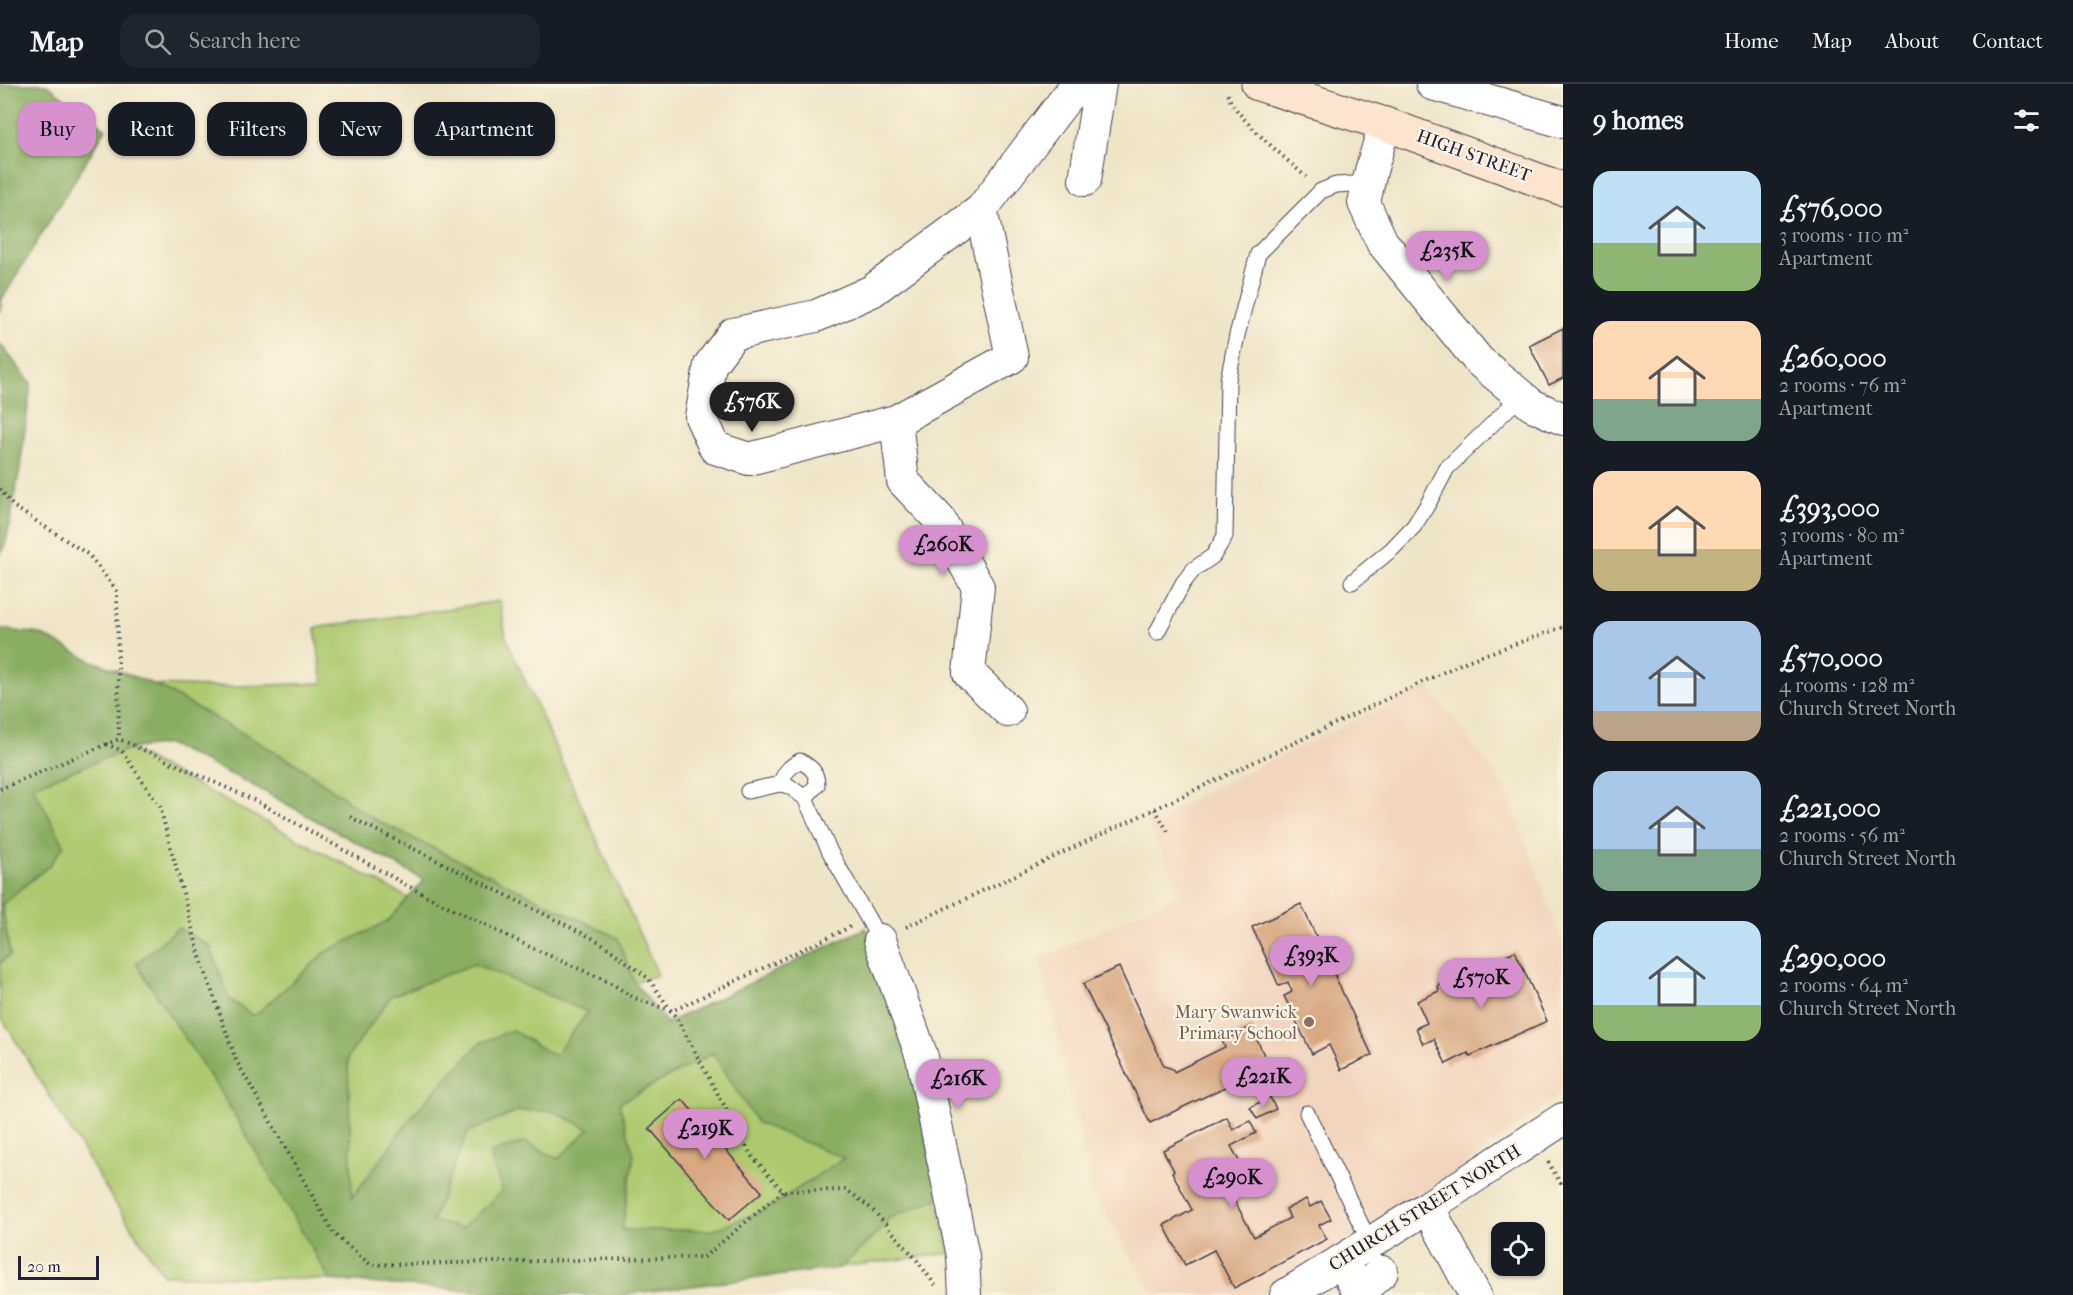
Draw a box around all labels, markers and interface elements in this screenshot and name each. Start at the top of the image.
search box [120,14,540,68]
text: Map [30,25,84,58]
icon: search [141,25,174,58]
text: Search here [189,28,300,54]
text: Home [1724,29,1779,53]
text: Map [1812,29,1852,53]
text: About [1885,29,1939,53]
text: Contact [1972,29,2043,53]
chip: Buy [18,102,96,156]
chip: Rent [108,102,195,156]
chip: Filters [207,102,307,156]
chip: New [319,102,402,156]
chip: Apartment [414,102,555,156]
icon: filters [2010,104,2043,137]
text: 9 homes [1593,105,1684,136]
street label: HIGH STREET [1414,126,1535,187]
text: £576,000 [1779,193,1883,224]
icon: home [1641,195,1713,267]
text: 3 rooms · 110 m² [1779,224,1908,247]
pin: £235K [1405,231,1489,282]
text: £235K [1419,239,1475,262]
text: Apartment [1779,247,1873,270]
text: £260,000 [1779,343,1887,374]
icon: home [1641,345,1713,417]
text: 2 rooms · 76 m² [1779,374,1906,397]
pin: £576K [710,382,794,433]
text: £576K [723,390,781,413]
text: Apartment [1779,397,1873,420]
text: £393,000 [1779,493,1880,524]
icon: home [1641,495,1713,567]
text: 3 rooms · 80 m² [1779,524,1904,547]
pin: £260K [901,525,985,576]
text: £260K [913,533,973,556]
text: Apartment [1779,547,1873,570]
text: £570,000 [1779,643,1883,674]
icon: home [1641,645,1713,717]
text: 4 rooms · 128 m² [1779,674,1914,697]
text: Church Street North [1779,697,1956,720]
text: £221,000 [1779,793,1881,824]
icon: home [1641,795,1713,867]
text: 2 rooms · 56 m² [1779,824,1905,847]
text: Church Street North [1779,847,1956,870]
pin: £393K [1269,936,1353,987]
text: £290,000 [1779,943,1886,974]
text: £393K [1284,944,1338,967]
icon: home [1641,945,1713,1017]
pin: £570K [1439,958,1523,1009]
text: £570K [1452,966,1510,989]
text: 2 rooms · 64 m² [1779,974,1908,997]
text: Church Street North [1779,997,1956,1020]
place label: Mary Swanwick Primary School [1175,1002,1298,1044]
marker: Mary Swanwick Primary School [1302,1015,1316,1029]
pin: £221K [1221,1057,1305,1108]
pin: £216K [916,1059,1000,1110]
text: £221K [1235,1065,1291,1088]
text: £216K [930,1067,986,1090]
pin: £219K [663,1109,747,1160]
text: £219K [677,1117,733,1140]
street label: CHURCH STREET NORTH [1325,1140,1525,1276]
pin: £290K [1190,1158,1274,1209]
text: £290K [1202,1166,1262,1189]
map controls [1491,1222,1545,1276]
button: locate [1491,1222,1545,1276]
scale bar [18,1253,99,1280]
text: 20 m [27,1257,61,1276]

